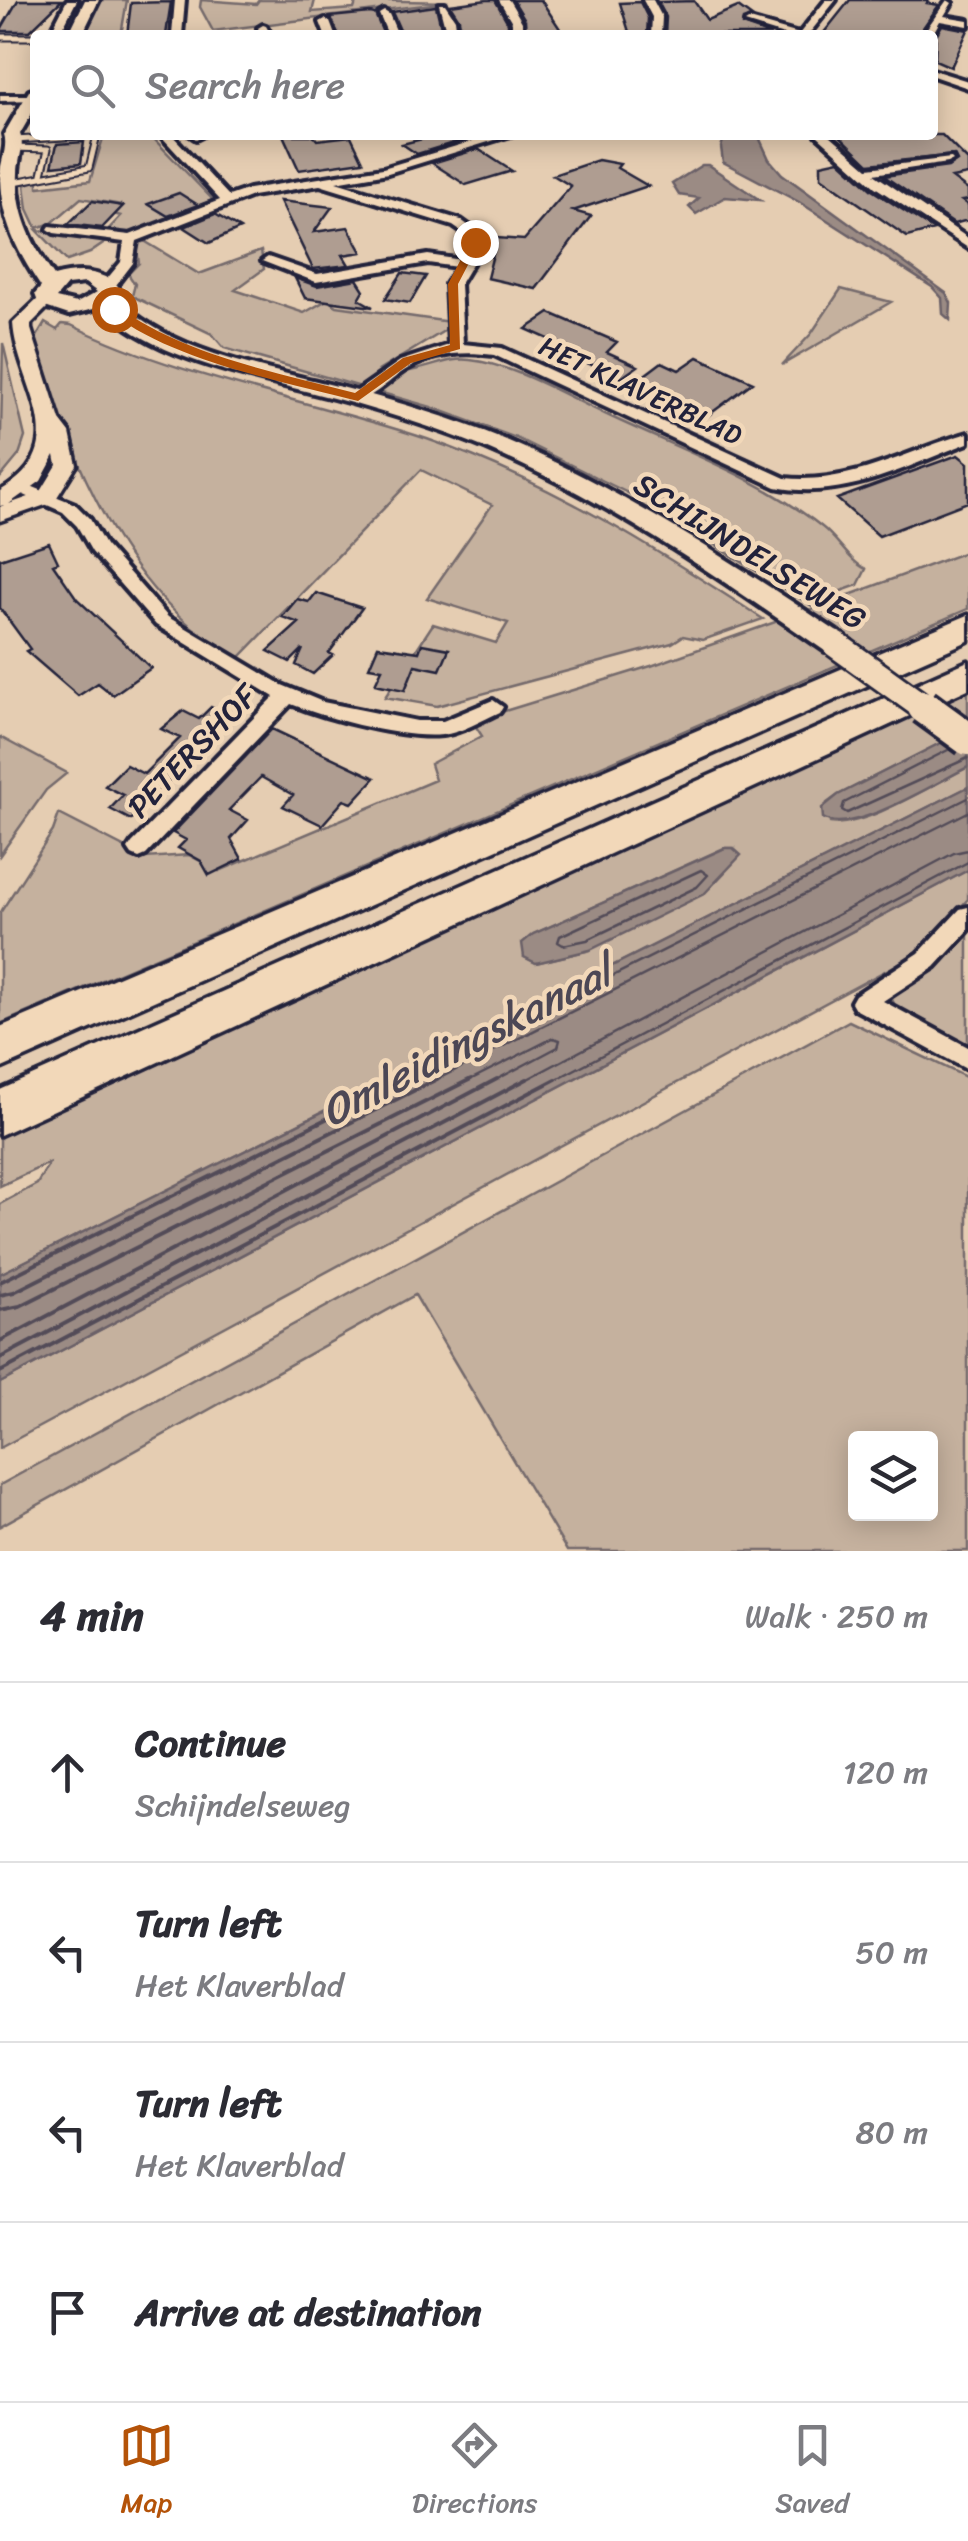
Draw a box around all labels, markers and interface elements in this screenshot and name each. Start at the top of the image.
search box [30,30,938,140]
text: Search here [145,52,345,119]
icon: search [65,58,120,113]
route end [453,220,499,266]
route start [92,287,138,333]
street label: HET KLAVERBLAD [531,322,751,459]
street label: SCHIJNDELSEWEG [622,457,878,646]
street label: PETERSHOF [113,668,274,832]
water label: Omleidingskanaal [307,932,634,1147]
map controls [848,1431,938,1521]
button: layers [848,1431,938,1521]
text: 4 min [40,1579,144,1653]
text: Walk · 250 m [745,1588,928,1645]
text: Continue [135,1710,286,1777]
text: 120 m [843,1744,928,1801]
icon: ahead [40,1745,95,1800]
text: Schijndelseweg [135,1777,351,1834]
text: Turn left [135,1890,281,1957]
text: 50 m [855,1924,928,1981]
icon: left [40,1925,95,1980]
text: Het Klaverblad [135,1957,344,2014]
text: Turn left [135,2070,281,2137]
text: 80 m [856,2104,928,2161]
icon: left [40,2105,95,2160]
text: Het Klaverblad [135,2137,344,2194]
text: Arrive at destination [135,2279,482,2346]
icon: arrive [40,2285,95,2340]
tab: Map [119,2418,174,2527]
tab: Directions [412,2418,537,2527]
tab: Saved [775,2418,849,2527]

